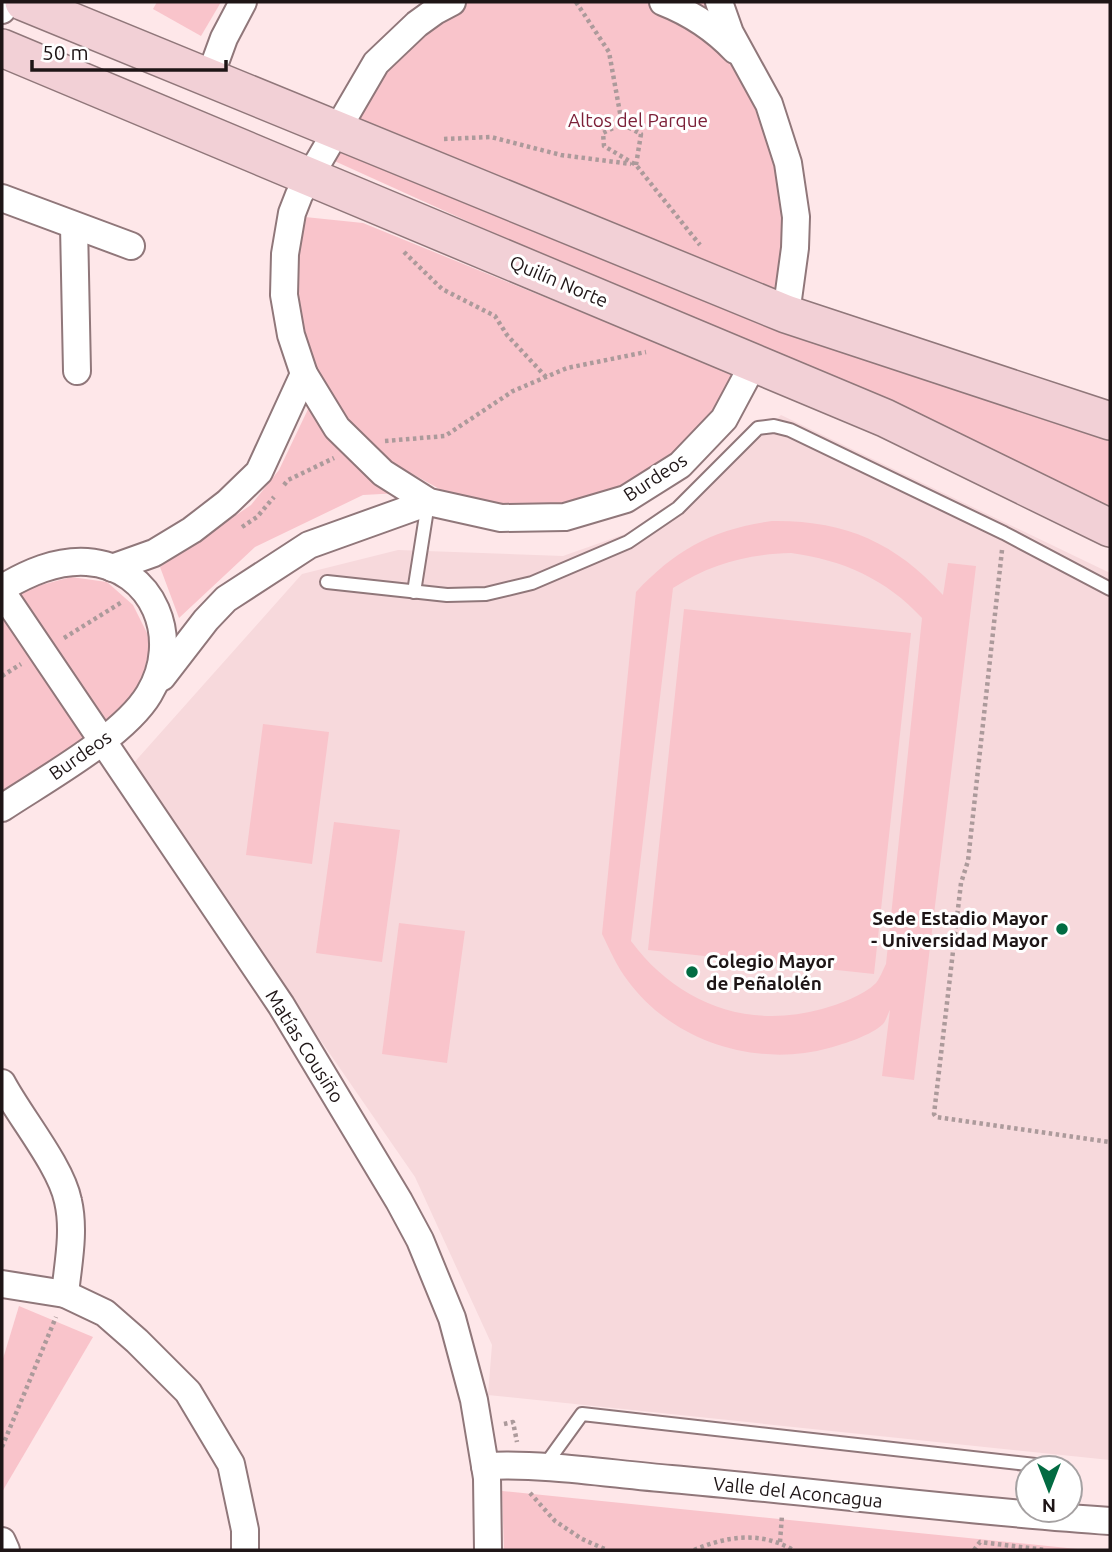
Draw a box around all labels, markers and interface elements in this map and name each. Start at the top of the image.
scale bar [32,28,226,72]
text: 50 m [42,40,89,64]
park label: Altos del Parque [568,109,708,131]
street label: Quilín Norte [506,250,612,312]
street label: Burdeos [619,448,691,506]
street label: Burdeos [45,726,115,784]
place label: Sede Estadio Mayor - Universidad Mayor [871,907,1048,951]
marker: Sede Estadio Mayor - Universidad Mayor [1054,921,1070,937]
place label: Colegio Mayor de Peñalolén [706,950,835,994]
marker: Colegio Mayor de Peñalolén [684,964,700,980]
street label: Matías Cousiño [261,985,349,1107]
north arrow [1014,1454,1084,1524]
street label: Valle del Aconcagua [712,1472,884,1512]
text: N [1042,1495,1056,1517]

